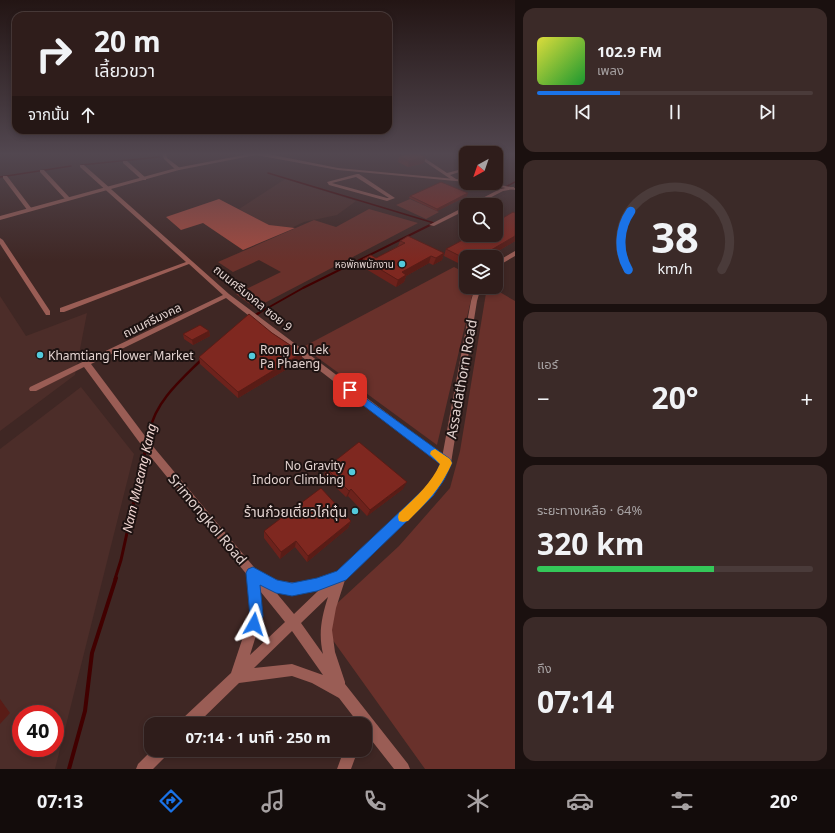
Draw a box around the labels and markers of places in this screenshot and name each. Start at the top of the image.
place label: หอพักพนักงาน [335,257,394,271]
marker: หอพักพนักงาน [397,259,407,269]
place label: Rong Lo Lek Pa Phaeng [260,341,329,372]
place label: Khamtiang Flower Market [48,347,194,364]
marker: Khamtiang Flower Market [35,350,45,360]
marker: Rong Lo Lek Pa Phaeng [247,351,257,361]
pin [333,373,367,407]
place label: No Gravity Indoor Climbing [252,457,345,488]
marker: No Gravity Indoor Climbing [347,467,357,477]
place label: ร้านก๋วยเตี๋ยวไก่ตุ๋น [244,502,347,521]
marker: ร้านก๋วยเตี๋ยวไก่ตุ๋น [350,506,360,516]

